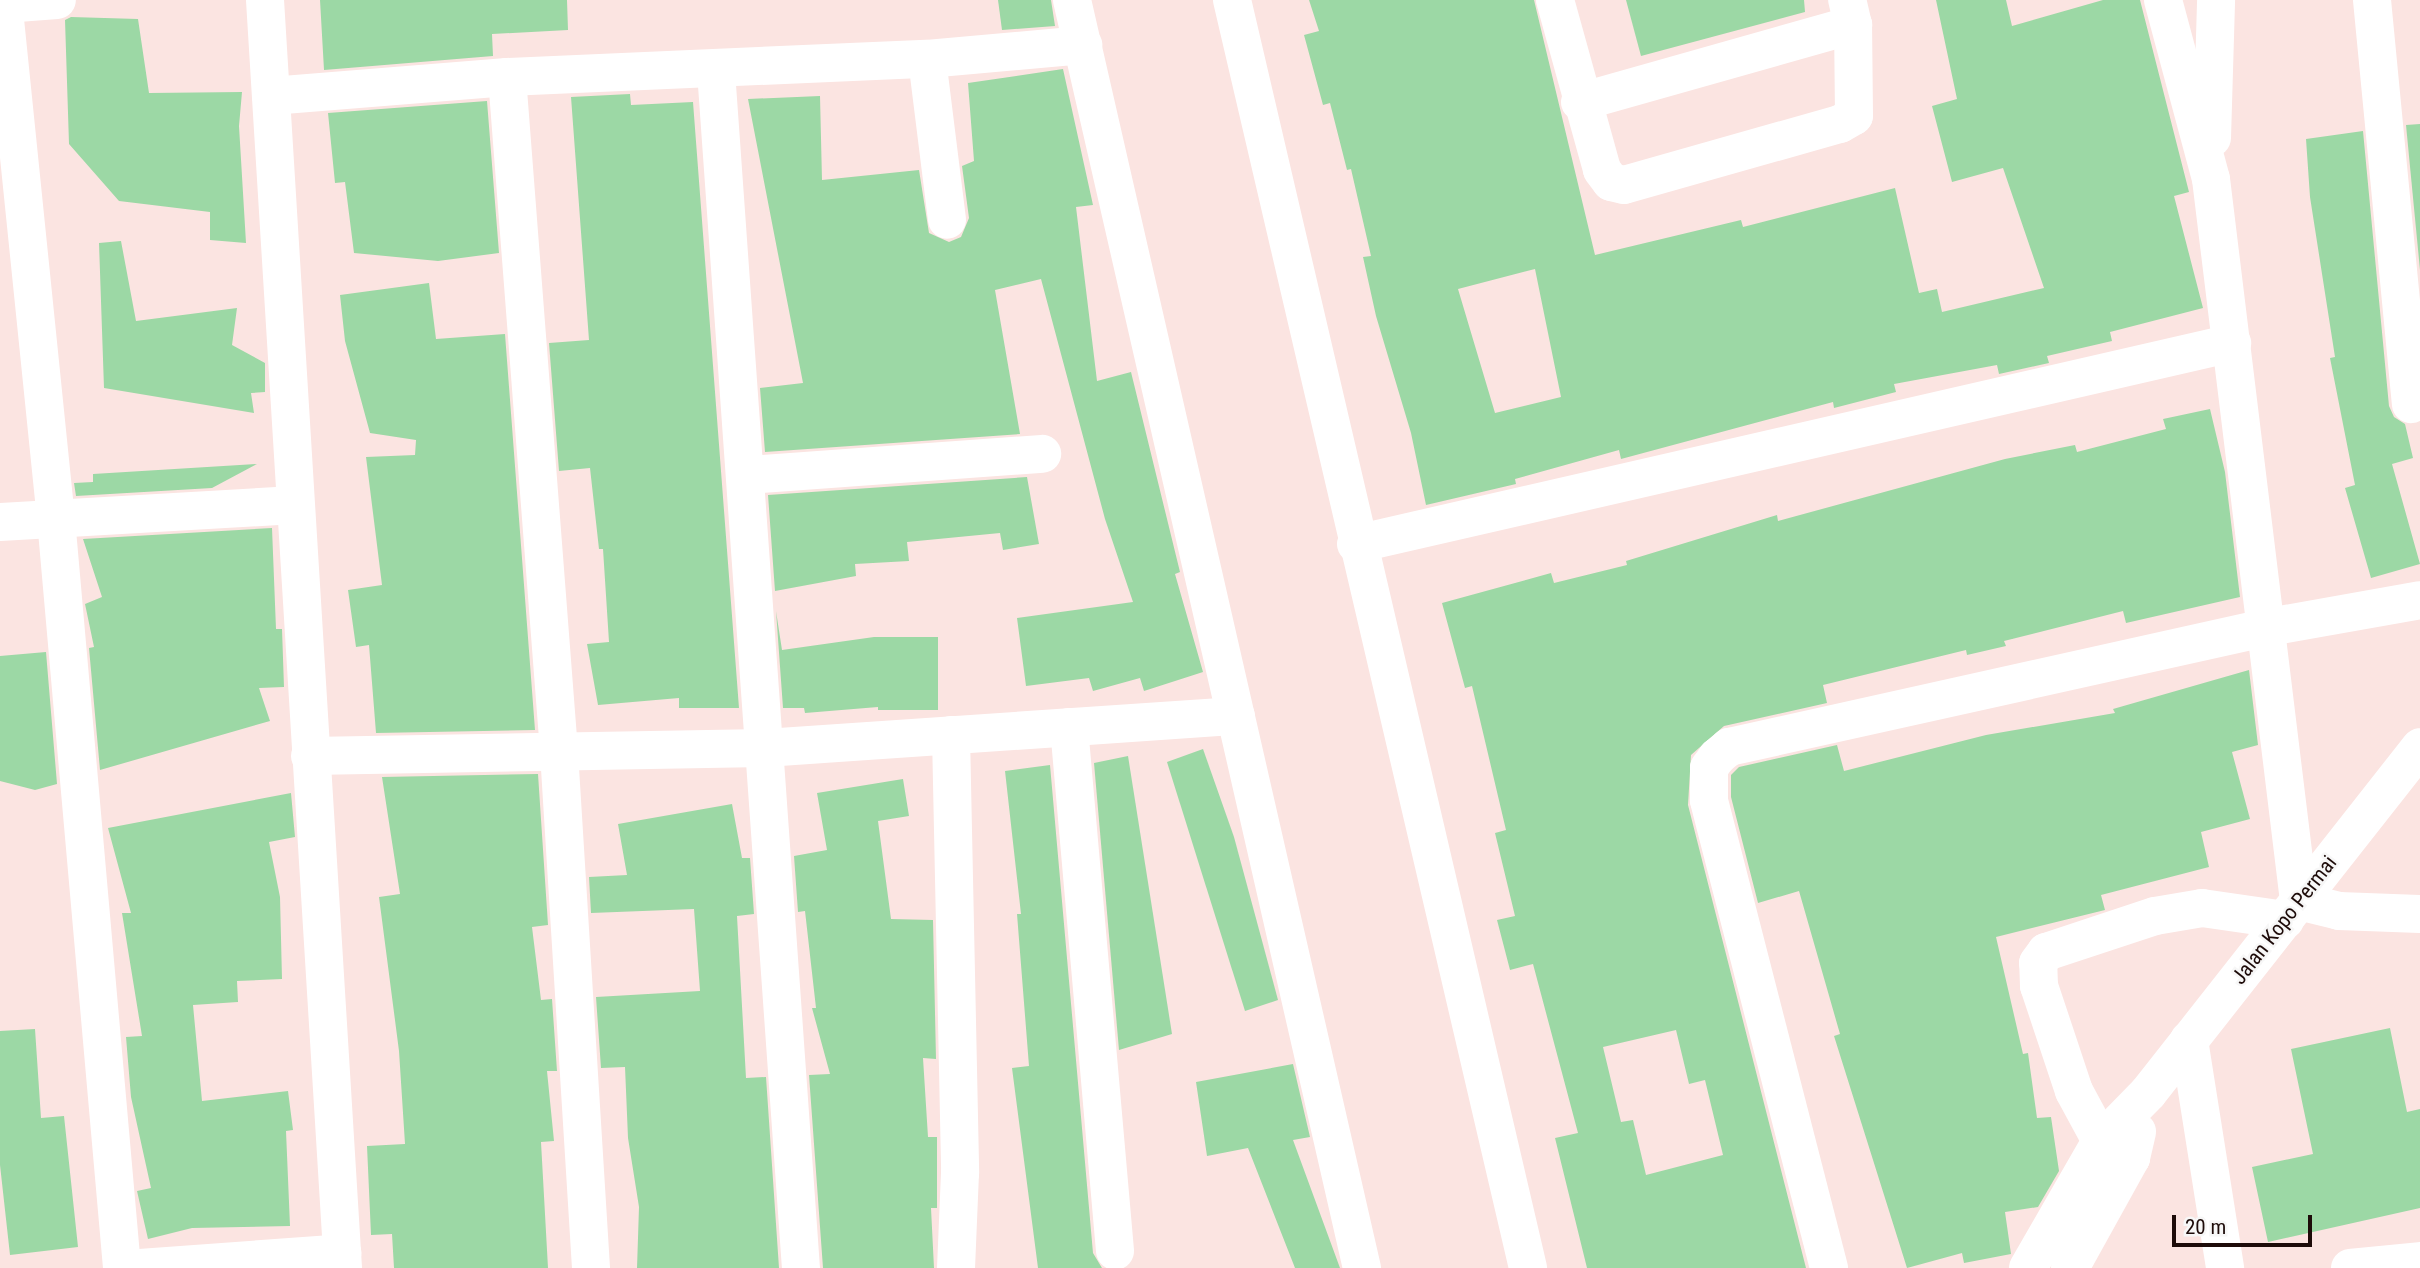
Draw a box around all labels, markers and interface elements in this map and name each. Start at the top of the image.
street label: Jalan Kopo Permai [2226,851,2342,989]
scale bar [2175,1202,2315,1246]
text: 20 m [2185,1215,2226,1239]

